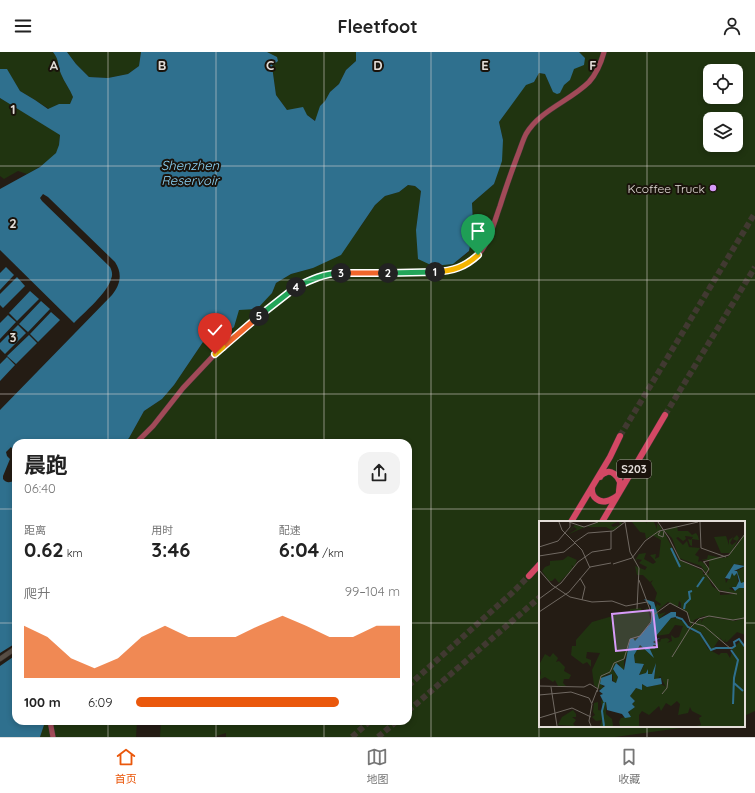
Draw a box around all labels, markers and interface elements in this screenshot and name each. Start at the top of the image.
icon: menu [12,15,34,37]
text: Fleetfoot [337,15,418,38]
icon: person [721,15,743,37]
text: A [50,57,59,73]
text: B [158,57,166,73]
text: C [266,57,274,73]
text: D [373,57,383,73]
text: E [481,57,489,73]
text: F [589,57,597,73]
map controls [703,64,743,152]
button: locate [703,64,743,104]
text: 1 [10,101,16,117]
button: layers [703,112,743,152]
water label: Shenzhen Reservoir [161,157,221,188]
place label: Kcoffee Truck [628,181,705,196]
marker: Kcoffee Truck [708,183,718,193]
pin [461,214,495,255]
text: 2 [9,215,17,231]
icon: arrive [467,220,489,242]
pin: 1 [425,262,445,282]
pin: 3 [331,263,351,283]
pin: 2 [378,263,398,283]
text: 1 [433,265,437,279]
text: 3 [338,266,344,280]
text: 2 [385,266,391,280]
pin: 4 [286,277,306,297]
text: 4 [293,280,299,294]
pin: 5 [249,306,269,326]
text: 5 [256,309,262,323]
pin [198,313,232,354]
icon: check [204,319,226,341]
text: 3 [10,329,17,345]
text: 晨跑 [24,451,68,479]
button: share [358,452,400,494]
road number: S203 [617,460,651,478]
text: 06:40 [24,480,56,496]
inset map [539,521,745,727]
text: 距离 [24,523,46,537]
text: 用时 [151,523,173,537]
text: 配速 [279,523,301,537]
text: 0.62 [24,537,64,562]
text: 3:46 [151,537,190,562]
text: 6:04 [279,537,319,562]
text: km [64,546,83,560]
text: /km [319,546,344,560]
text: 99–104 m [345,583,400,599]
text: 爬升 [24,585,50,601]
text: 100 m [24,694,61,710]
text: 6:09 [88,694,112,710]
tab: 首页 [115,746,137,786]
tab: 地图 [366,746,388,786]
tab: 收藏 [618,746,640,786]

